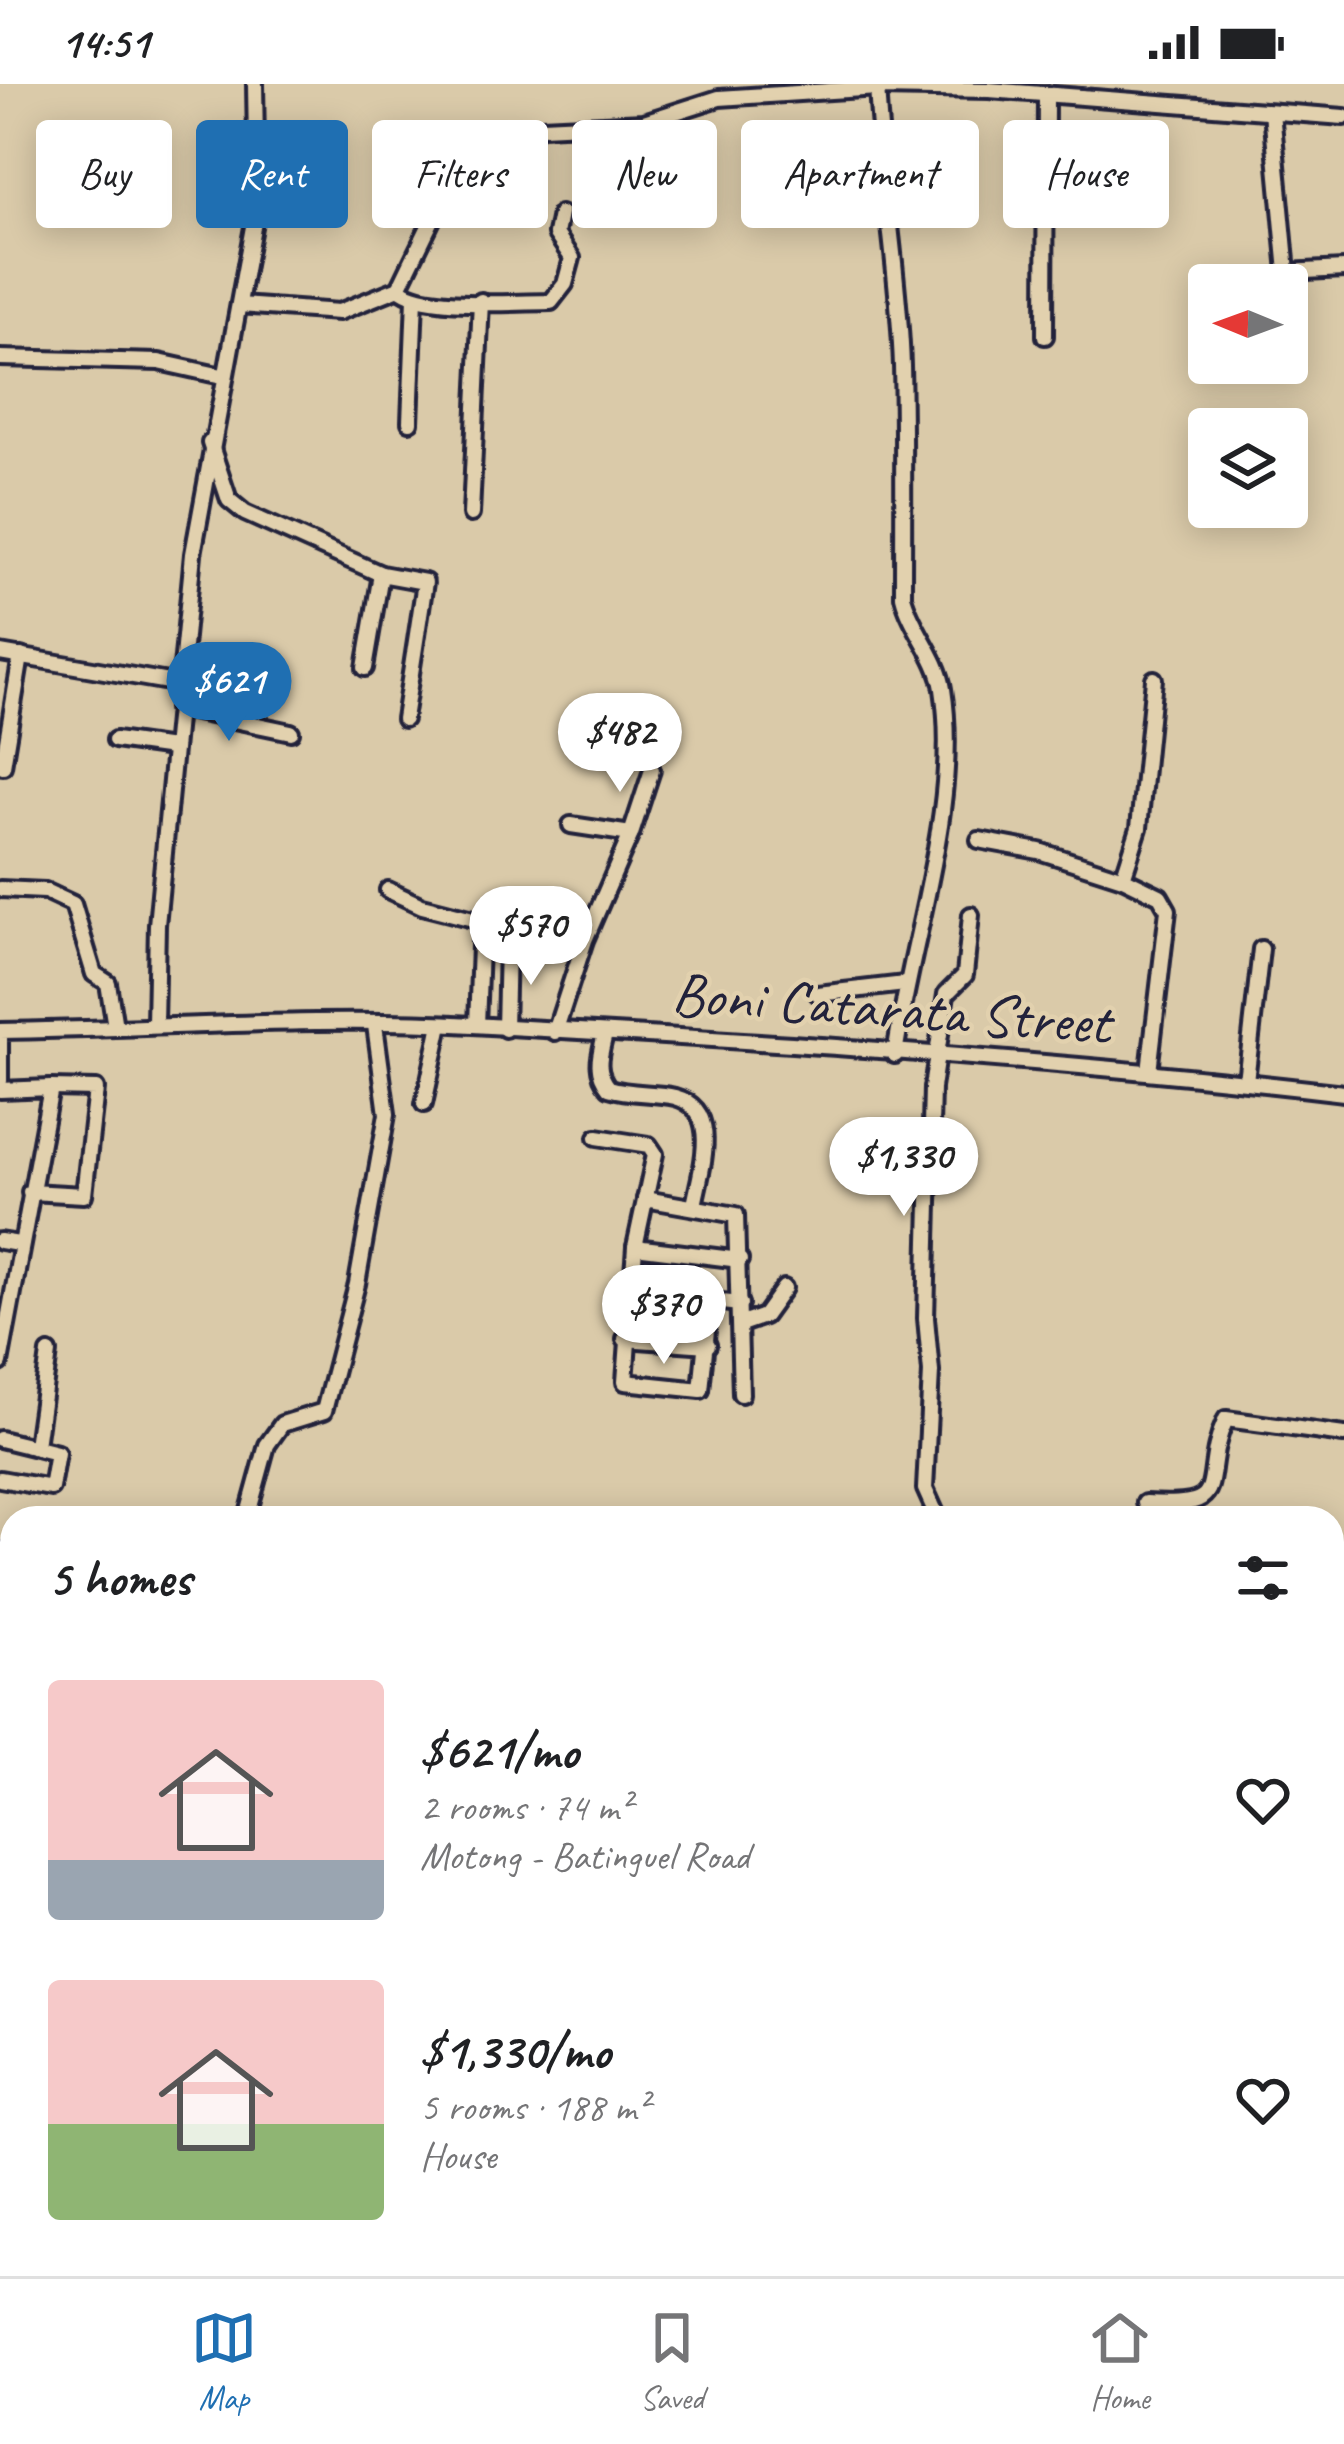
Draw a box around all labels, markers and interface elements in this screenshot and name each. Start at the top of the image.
text: 14:51 [60,14,149,71]
chip: Buy [36,120,172,228]
chip: Rent [196,120,348,228]
chip: Filters [372,120,548,228]
chip: New [572,120,717,228]
chip: Apartment [741,120,979,228]
chip: House [1003,120,1169,228]
north arrow [1188,264,1308,384]
map controls [1188,264,1308,528]
button: layers [1188,408,1308,528]
pin: $621 [158,642,300,744]
text: $621 [193,656,265,705]
pin: $482 [549,693,691,795]
text: $482 [585,707,655,756]
pin: $570 [460,886,602,988]
text: $570 [496,900,566,949]
street label: Boni Catarata Street [669,955,1118,1062]
pin: $1,330 [806,1117,1002,1219]
text: $1,330 [856,1131,952,1180]
pin: $370 [593,1265,735,1367]
text: $370 [629,1279,699,1328]
icon: filters [1230,1545,1296,1611]
text: 5 homes [48,1546,191,1610]
text: $621/mo [420,1719,578,1783]
icon: home [144,1728,288,1872]
icon: heart [1230,1767,1296,1833]
text: 2 rooms · 74 m² [420,1783,631,1832]
text: Motong - Batinguel Road [420,1832,750,1881]
text: $1,330/mo [420,2019,610,2083]
icon: home [144,2028,288,2172]
icon: heart [1230,2067,1296,2133]
text: 5 rooms · 188 m² [420,2083,648,2132]
text: House [420,2132,496,2181]
tab: Map [191,2305,257,2419]
tab: Saved [639,2305,705,2419]
tab: Home [1087,2305,1153,2419]

